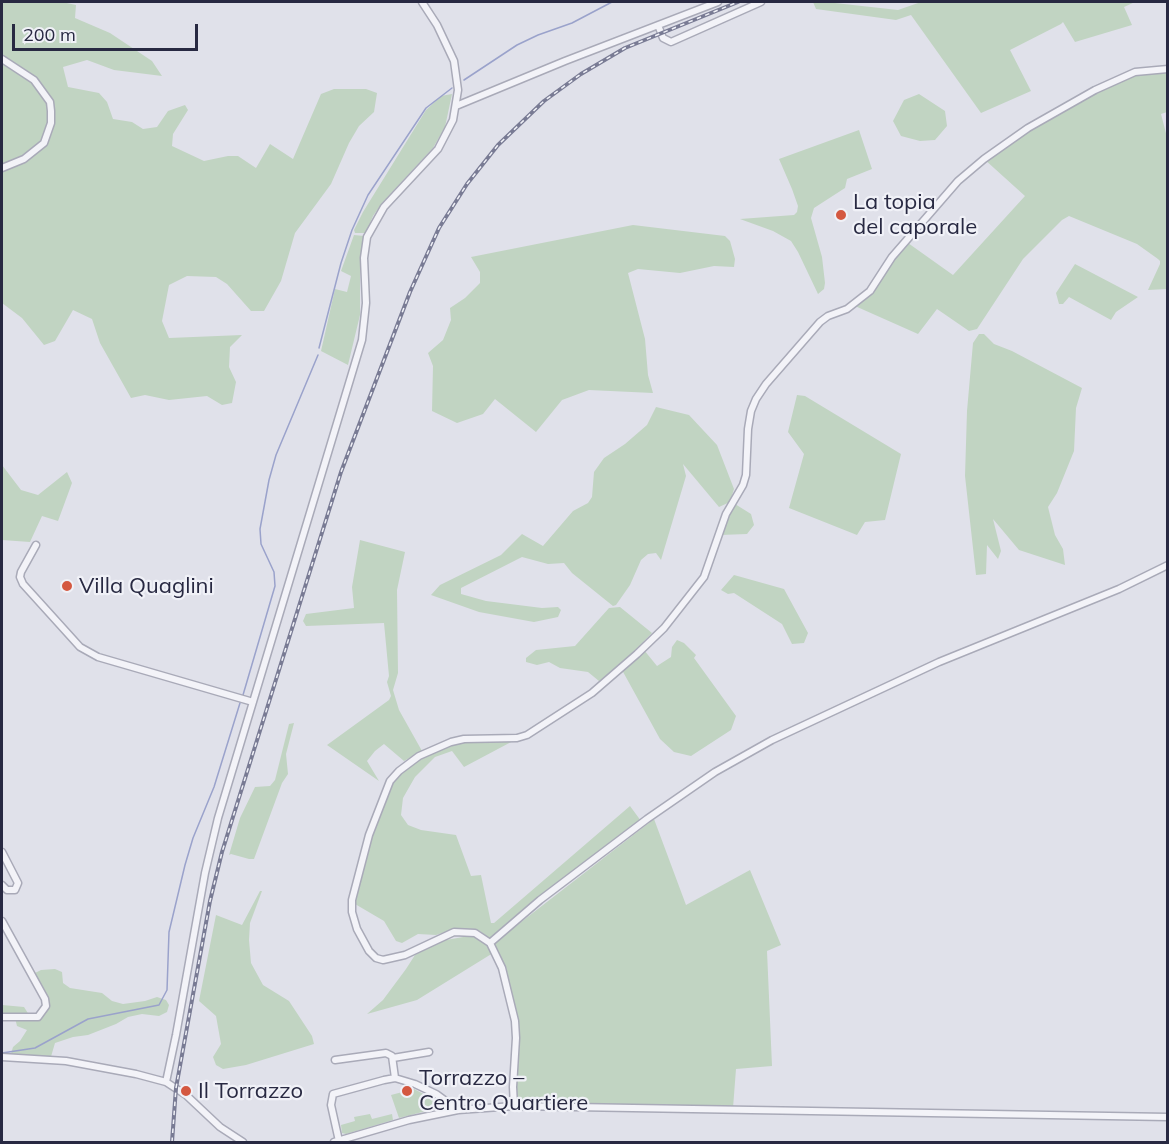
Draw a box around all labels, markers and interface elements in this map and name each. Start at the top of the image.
scale bar [15,12,201,50]
text: 200 m [23,23,76,46]
place label: La topia del caporale [853,189,977,240]
marker: La topia del caporale [834,208,848,222]
place label: Villa Quaglini [79,573,214,599]
marker: Villa Quaglini [60,579,74,593]
place label: Torrazzo – Centro Quartiere [419,1065,588,1116]
place label: Il Torrazzo [198,1078,303,1104]
marker: Il Torrazzo [179,1084,193,1098]
marker: Torrazzo – Centro Quartiere [400,1084,414,1098]

